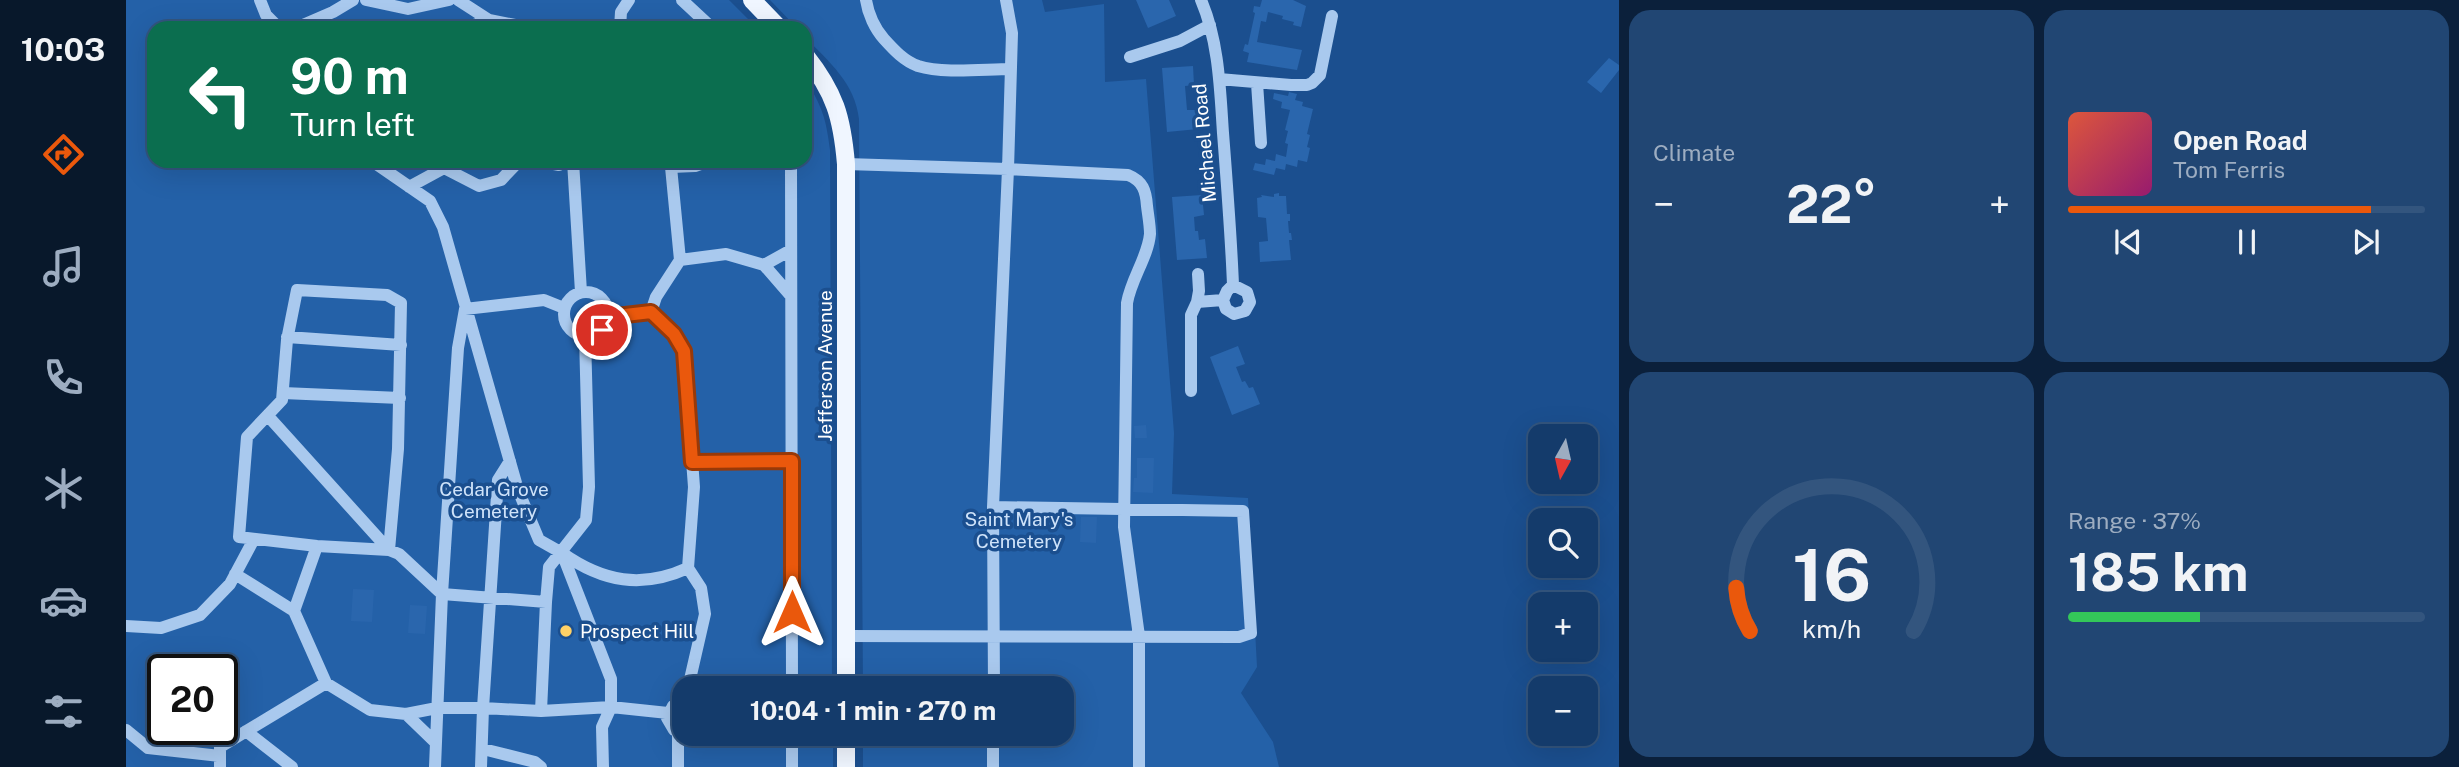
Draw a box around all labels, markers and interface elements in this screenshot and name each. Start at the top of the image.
text: 10:03 [21,31,105,68]
text: 90 m [290,47,409,105]
icon: left [175,49,266,140]
street label: Michael Road [1188,83,1220,203]
text: Turn left [290,106,415,143]
text: Open Road [2173,125,2308,156]
icon: directions [39,130,88,179]
text: Climate [1653,139,1735,166]
text: Tom Ferris [2173,156,2285,183]
text: 22° [1786,174,1877,235]
text: − [1653,182,1674,227]
text: + [1989,182,2010,227]
icon: previous [2109,223,2147,261]
icon: pause [2228,223,2266,261]
icon: next [2347,223,2385,261]
icon: music [39,242,88,291]
street label: Jefferson Avenue [814,290,836,442]
pin [572,300,632,360]
icon: arrive [583,311,621,349]
icon: phone [39,353,88,402]
north arrow [1528,424,1598,494]
map controls [1528,424,1598,746]
icon: climate [39,464,88,513]
park label: Cedar Grove Cemetery [439,478,549,522]
text: Range · 37% [2068,507,2201,534]
park label: Saint Mary's Cemetery [965,508,1073,552]
button: search [1528,508,1598,578]
text: 16 [1792,532,1871,617]
text: 185 km [2068,542,2249,603]
position arrow [755,575,829,649]
icon: car [39,576,88,625]
button: + [1528,592,1598,662]
text: km/h [1802,613,1861,643]
place label: Prospect Hill [580,620,694,642]
marker: Prospect Hill [558,623,574,639]
speed limit sign: 20 [147,654,238,745]
button: − [1528,676,1598,746]
icon: filters [39,687,88,736]
text: 10:04 · 1 min · 270 m [750,695,996,726]

